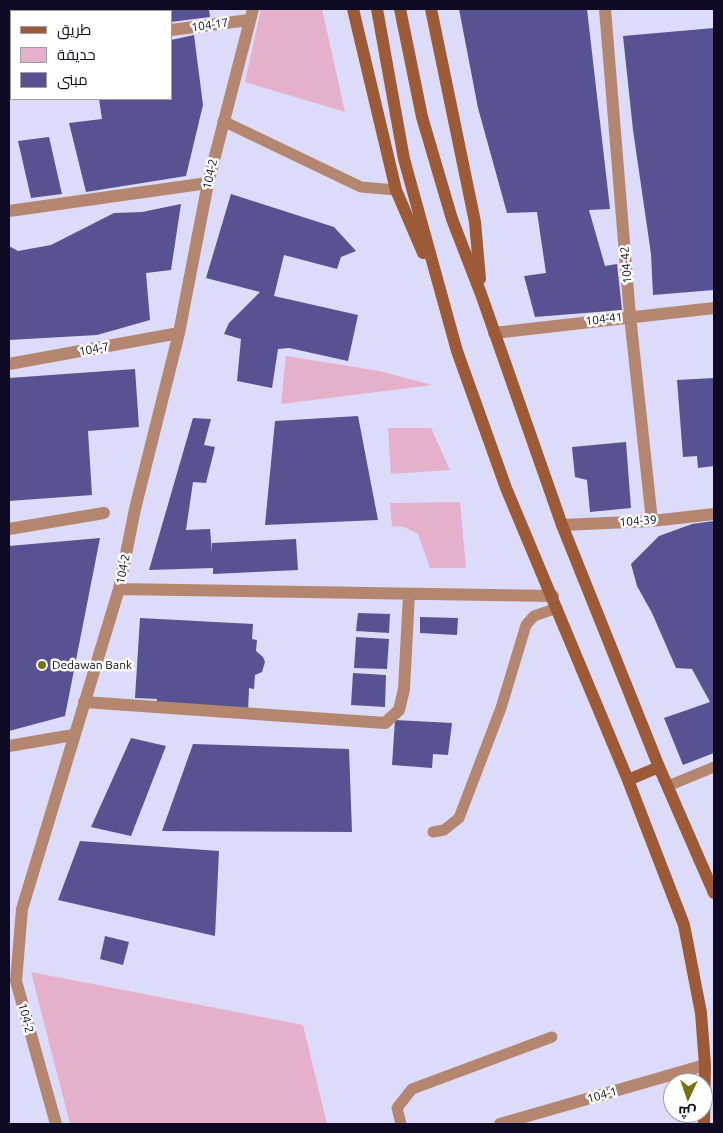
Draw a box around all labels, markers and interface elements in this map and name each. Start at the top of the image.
legend [10,10,172,100]
street label: 104-17 [191,15,229,35]
text: طريق [57,21,91,38]
text: حديقة [57,46,96,63]
text: مبنى [57,71,88,88]
street label: 104-2 [200,158,220,190]
street label: 104-42 [617,246,635,284]
street label: 104-41 [585,310,623,328]
street label: 104-7 [78,339,110,359]
street label: 104-39 [619,513,657,529]
street label: 104-2 [113,553,133,585]
place label: Dedawan Bank [52,658,132,672]
marker: Dedawan Bank [36,659,48,671]
street label: 104-2 [15,1001,37,1035]
north arrow [663,1073,713,1123]
street label: 104-1 [585,1084,619,1106]
text: ش [678,1104,697,1120]

